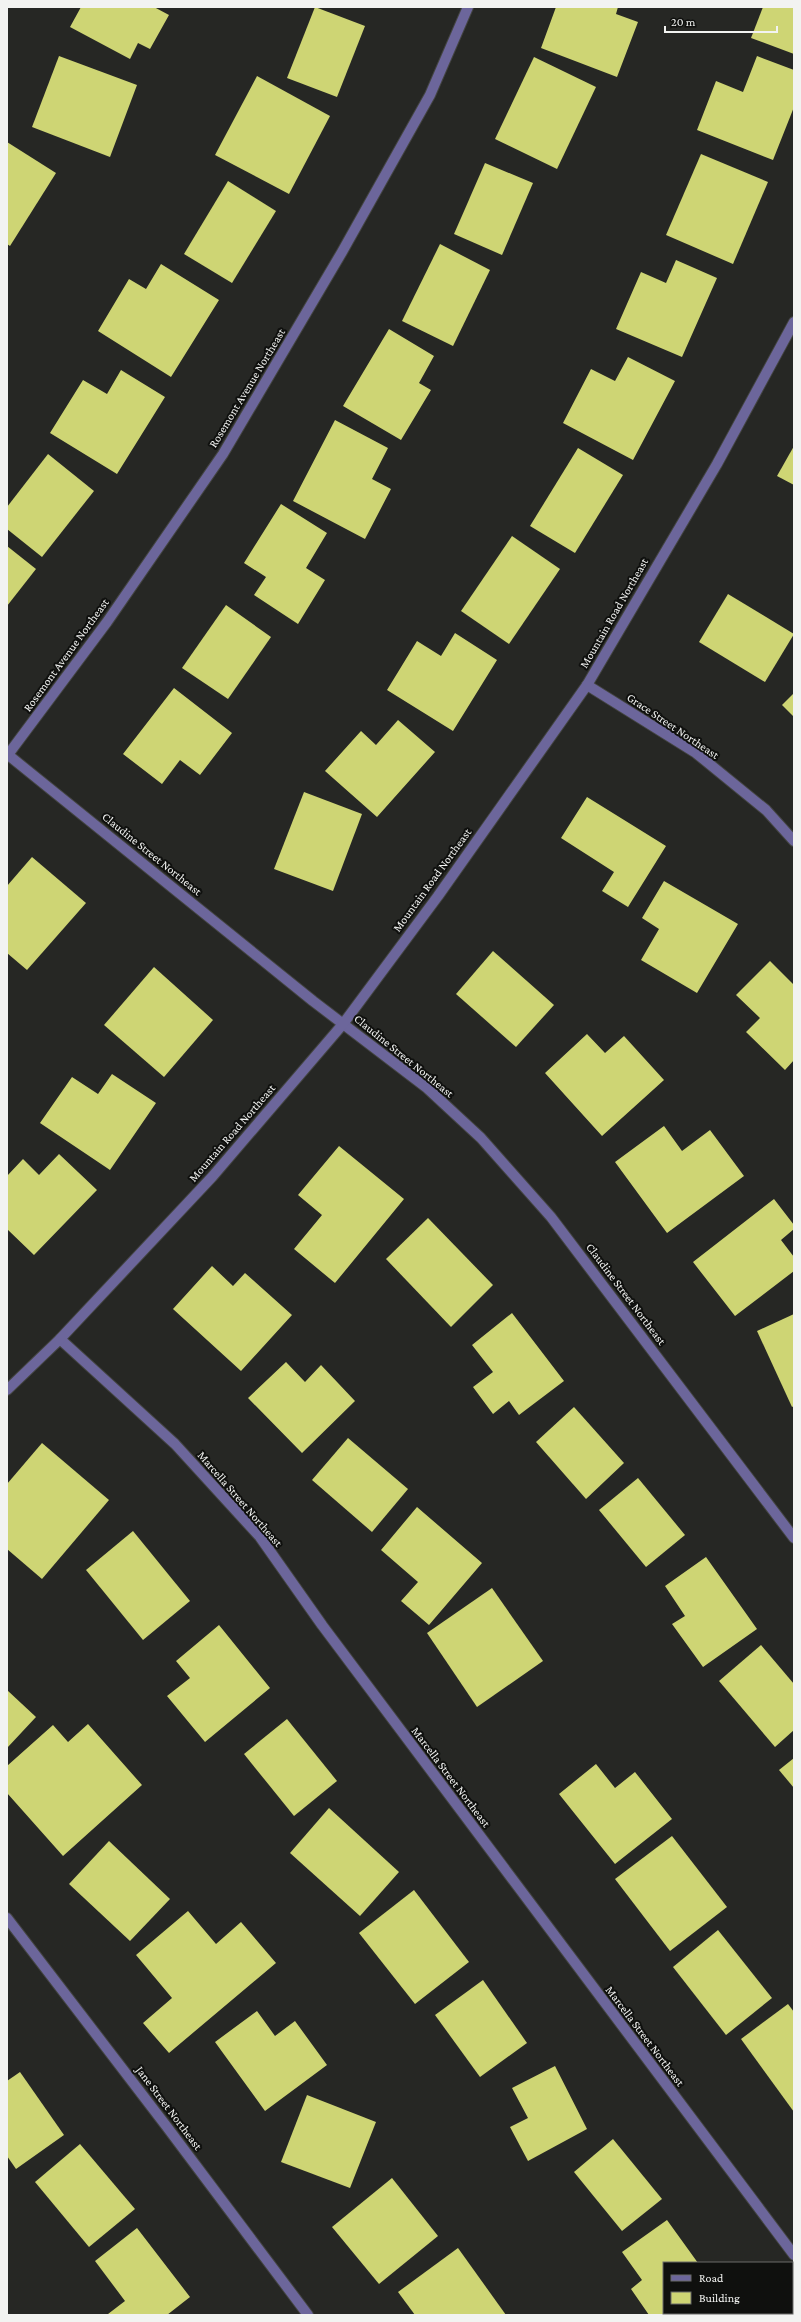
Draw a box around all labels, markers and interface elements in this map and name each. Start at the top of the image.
scale bar [665,8,777,34]
text: 20 m [671,15,696,29]
street label: Rosemont Avenue Northeast [206,325,289,450]
street label: Mountain Road Northeast [577,555,652,670]
street label: Rosemont Avenue Northeast [20,595,112,714]
street label: Grace Street Northeast [624,690,723,763]
street label: Claudine Street Northeast [99,810,205,899]
street label: Mountain Road Northeast [390,825,475,935]
street label: Claudine Street Northeast [351,1012,457,1101]
street label: Mountain Road Northeast [186,1081,279,1185]
street label: Claudine Street Northeast [583,1240,669,1349]
street label: Marcella Street Northeast [195,1448,286,1550]
street label: Marcella Street Northeast [409,1724,494,1831]
street label: Marcella Street Northeast [603,1983,688,2090]
street label: Jane Street Northeast [132,2062,206,2154]
legend [663,2262,793,2314]
text: Road [699,2271,724,2285]
text: Building [699,2291,740,2305]

